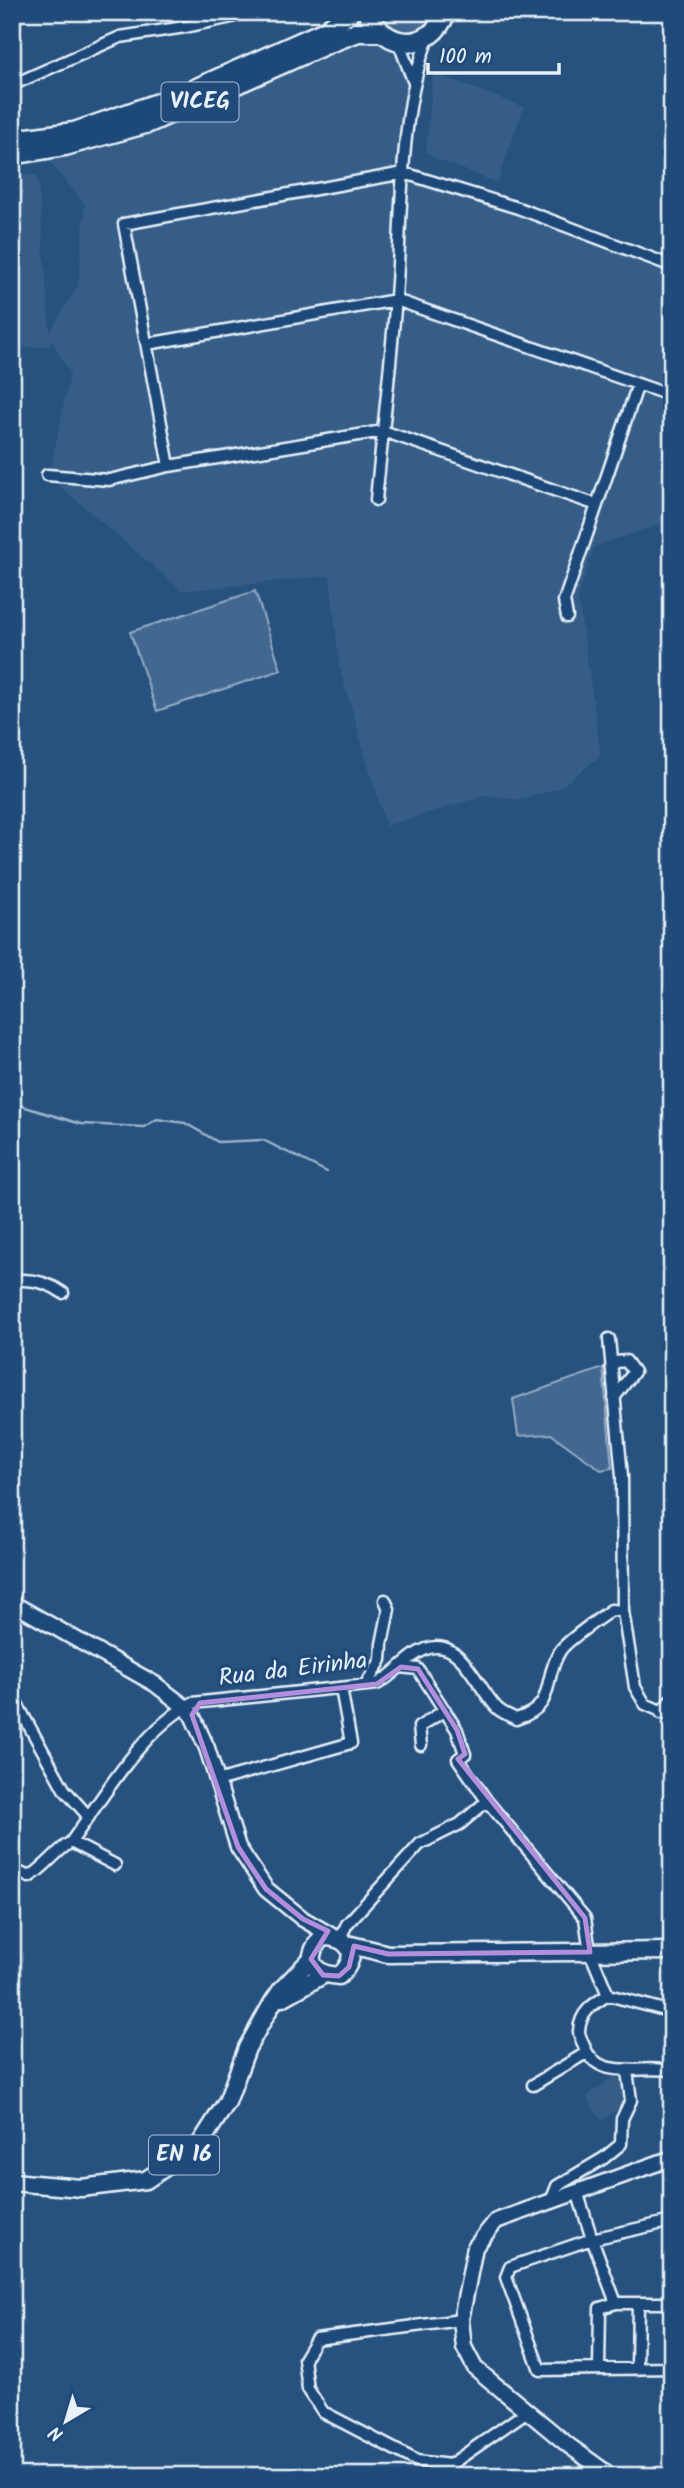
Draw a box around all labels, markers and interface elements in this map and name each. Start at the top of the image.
scale bar [428,32,560,76]
text: 100 m [439,41,492,74]
road number: VICEG [162,82,238,122]
street label: Rua da Eirinha [216,1642,370,1698]
road number: EN 16 [149,2136,219,2174]
north arrow [32,2386,102,2456]
text: N [43,2417,71,2448]

